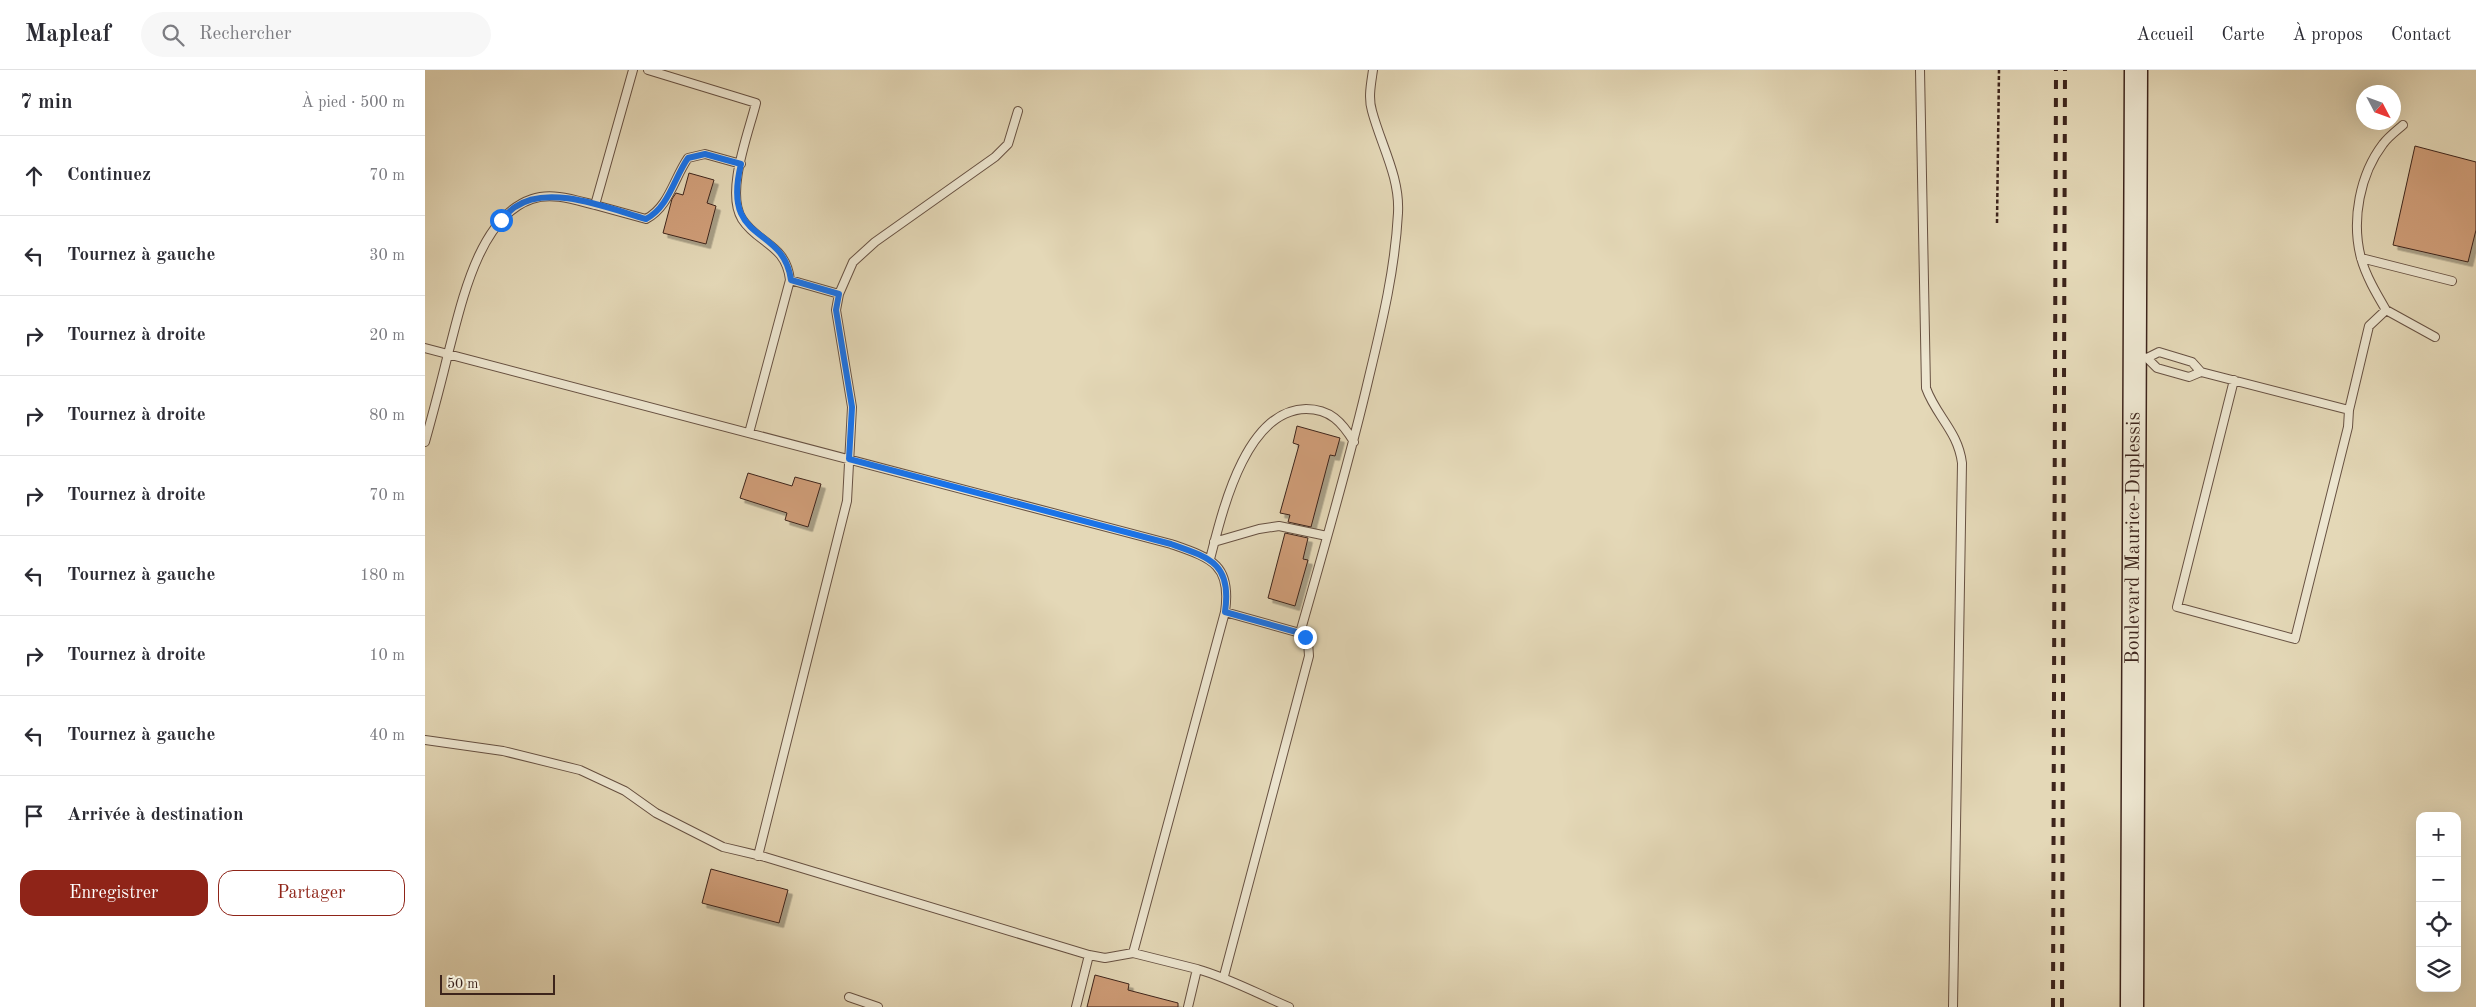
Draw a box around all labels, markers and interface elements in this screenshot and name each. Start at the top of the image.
search box [141,12,491,57]
icon: search [159,21,187,49]
text: Mapleaf [25,23,111,47]
text: Rechercher [199,25,292,44]
text: Accueil [2136,26,2194,44]
text: Carte [2222,26,2264,44]
text: À propos [2292,26,2363,44]
text: Contact [2391,26,2451,44]
north arrow [2356,85,2401,130]
text: 7 min [20,92,73,113]
text: À pied · 500 m [302,95,405,111]
icon: ahead [20,162,48,190]
text: Continuez [67,166,151,185]
text: 70 m [369,168,405,184]
route start [490,209,513,232]
icon: left [20,242,48,270]
text: Tournez à gauche [67,246,215,265]
text: 30 m [369,248,405,264]
icon: right [20,322,48,350]
text: Tournez à droite [67,326,206,345]
text: 20 m [369,328,405,344]
icon: right [20,402,48,430]
text: Tournez à droite [67,406,206,425]
text: 80 m [369,408,405,424]
street label: Boulevard Maurice-Duplessis [2123,412,2145,664]
icon: right [20,482,48,510]
text: Tournez à droite [67,486,206,505]
text: 70 m [369,488,405,504]
icon: left [20,562,48,590]
text: Tournez à gauche [67,566,215,585]
text: 180 m [360,568,405,584]
route end [1294,626,1317,649]
icon: right [20,642,48,670]
text: Tournez à droite [67,646,206,665]
text: 10 m [369,648,405,664]
icon: left [20,722,48,750]
text: Tournez à gauche [67,726,215,745]
text: 40 m [369,728,405,744]
icon: arrive [20,802,48,830]
text: Arrivée à destination [67,806,243,825]
map controls [2416,812,2461,992]
button: + [2416,812,2461,857]
button: − [2416,857,2461,902]
button: Enregistrer [20,870,208,916]
button: Partager [218,870,405,916]
button: locate [2416,902,2461,947]
button: layers [2416,947,2461,992]
scale bar [440,972,555,995]
text: 50 m [447,977,478,991]

